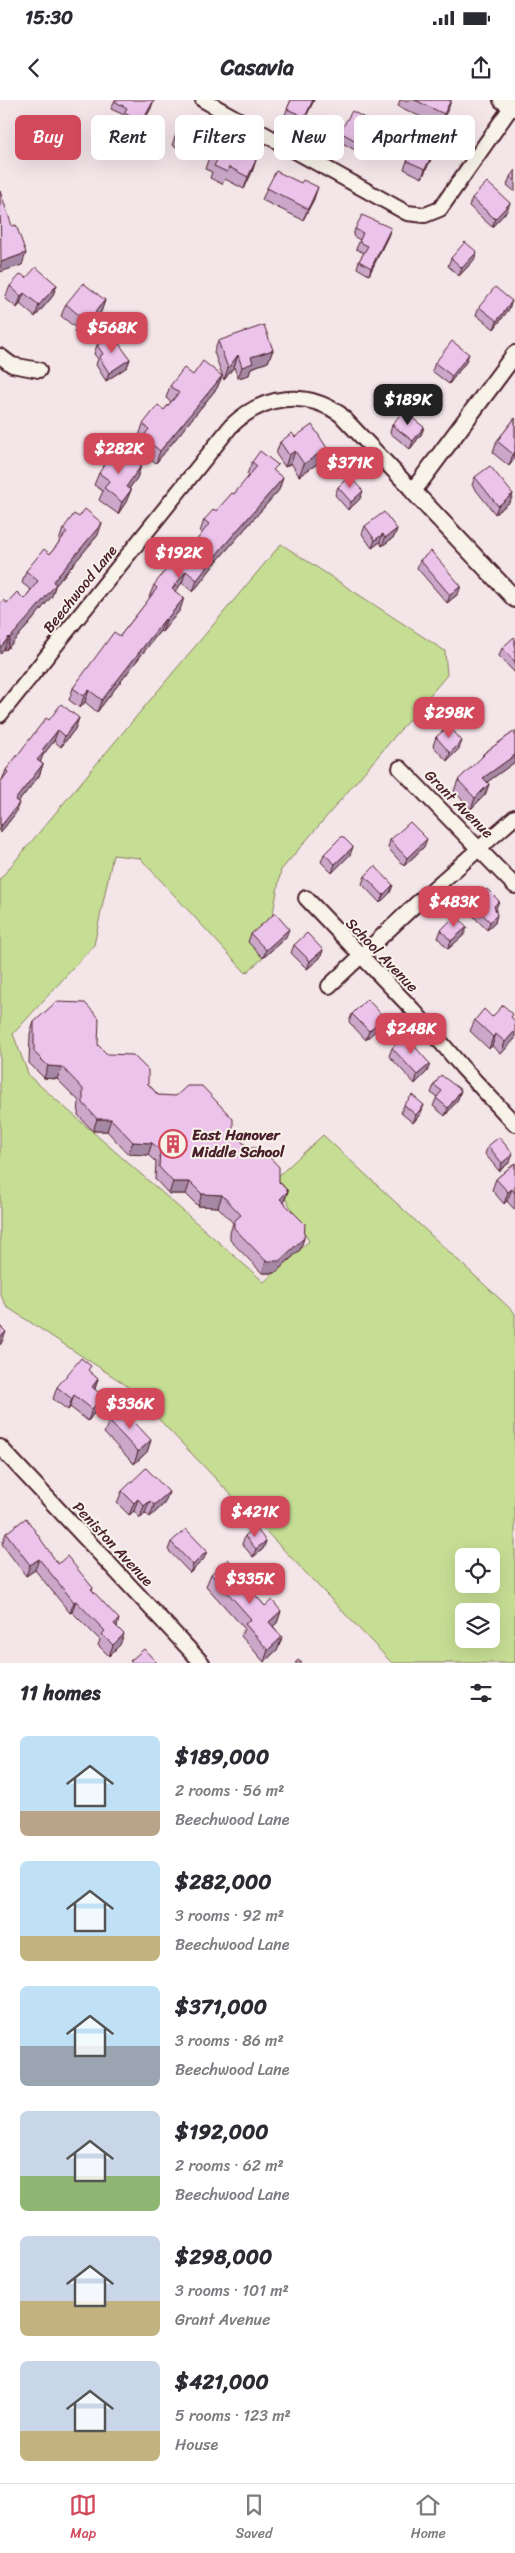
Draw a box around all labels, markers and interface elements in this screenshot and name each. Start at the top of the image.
text: 15:30 [25,1,73,34]
text: Casavia [221,48,294,87]
icon: back [20,54,48,82]
icon: share [467,54,495,82]
chip: Buy [15,115,81,160]
chip: Rent [91,115,165,160]
chip: Filters [175,115,264,160]
chip: New [274,115,344,160]
chip: Apartment [354,115,475,160]
pin: $568K [77,312,147,354]
text: $568K [87,313,137,342]
pin: $189K [373,384,443,426]
text: $189K [385,385,431,414]
pin: $282K [84,432,154,475]
text: $282K [95,434,143,463]
pin: $371K [315,446,385,489]
text: $371K [327,448,373,477]
pin: $192K [144,536,214,579]
text: $192K [156,538,202,567]
street label: Beechwood Lane [36,539,124,639]
pin: $298K [414,696,484,739]
text: $298K [424,698,474,727]
street label: Grant Avenue [418,763,500,845]
pin: $483K [419,886,489,928]
text: $483K [430,887,478,916]
street label: School Avenue [339,911,425,999]
pin: $248K [376,1012,446,1055]
text: $248K [386,1014,436,1043]
place label: East Hanover Middle School [191,1122,285,1165]
building icon: East Hanover Middle School [158,1129,188,1159]
pin: $336K [95,1388,165,1430]
text: $336K [106,1389,154,1418]
street label: Peniston Avenue [66,1495,160,1593]
pin: $421K [220,1496,290,1538]
text: $421K [232,1497,278,1526]
map controls [455,1548,500,1648]
button: locate [455,1548,500,1593]
pin: $335K [215,1562,285,1605]
text: $335K [226,1564,274,1593]
button: layers [455,1603,500,1648]
text: 11 homes [20,1674,101,1712]
icon: filters [467,1679,495,1707]
text: $189,000 [175,1738,269,1776]
icon: home [60,1756,120,1816]
text: 2 rooms · 56 m² [175,1776,284,1805]
text: Beechwood Lane [175,1805,289,1834]
text: $282,000 [175,1863,272,1901]
icon: home [60,1881,120,1941]
text: 3 rooms · 92 m² [175,1901,284,1930]
text: Beechwood Lane [175,1930,289,1959]
text: $371,000 [175,1988,267,2026]
icon: home [60,2006,120,2066]
text: 3 rooms · 86 m² [175,2026,284,2055]
text: Beechwood Lane [175,2055,289,2084]
text: $192,000 [175,2113,269,2151]
icon: home [60,2131,120,2191]
text: 2 rooms · 62 m² [175,2151,284,2180]
text: Beechwood Lane [175,2180,289,2209]
text: $298,000 [175,2238,272,2276]
icon: home [60,2256,120,2316]
text: 3 rooms · 101 m² [175,2276,289,2305]
text: Grant Avenue [175,2305,270,2334]
text: $421,000 [175,2363,269,2401]
icon: home [60,2381,120,2441]
text: 5 rooms · 123 m² [175,2401,291,2430]
text: House [175,2430,218,2459]
tab: Map [69,2491,97,2546]
tab: Saved [236,2491,272,2546]
tab: Home [411,2491,446,2546]

